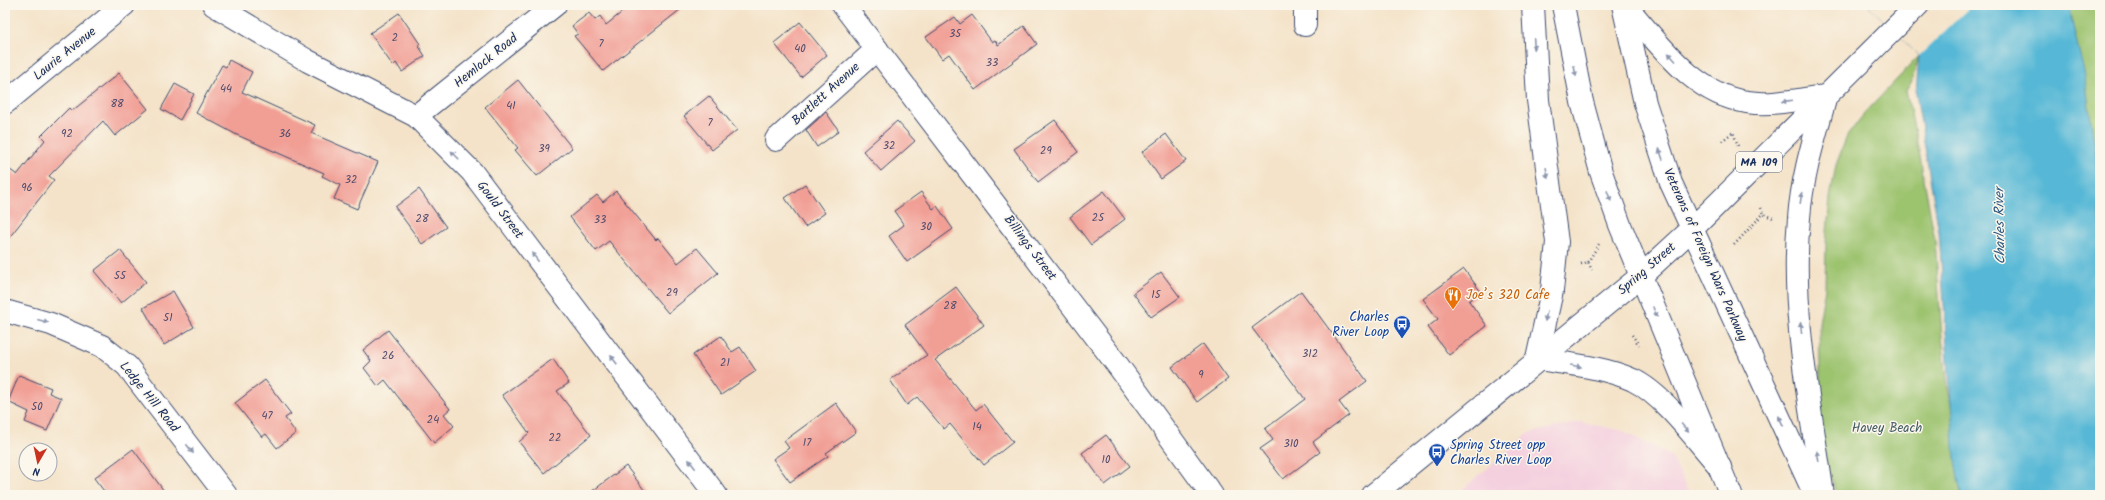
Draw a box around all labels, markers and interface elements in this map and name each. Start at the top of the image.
street label: Laurie Avenue [29,22,101,86]
house number: 35 [949,25,962,43]
street label: Hemlock Road [449,28,523,93]
house number: 2 [392,29,398,47]
house number: 7 [598,35,604,53]
one-way arrow [1531,38,1537,51]
house number: 40 [794,40,806,58]
one-way arrow [1667,52,1677,62]
house number: 33 [986,54,998,72]
street label: Bartlett Avenue [787,57,865,131]
one-way arrow [1573,65,1579,77]
house number: 44 [220,80,232,98]
house number: 88 [110,95,124,113]
house number: 41 [506,97,516,115]
one-way arrow [1781,98,1793,104]
house number: 7 [707,114,713,132]
house number: 92 [61,125,73,143]
house number: 36 [279,125,291,143]
house number: 32 [883,137,895,155]
house number: 39 [538,140,550,158]
house number: 29 [1040,142,1053,160]
one-way arrow [1658,148,1664,160]
one-way arrow [450,150,460,160]
road number: MA 109 [1736,152,1782,172]
street label: Veterans of Foreign Wars Parkway [1657,165,1753,346]
one-way arrow [1544,167,1550,179]
house number: 32 [345,171,357,189]
street label: Gould Street [471,177,529,244]
house number: 96 [21,179,33,197]
water label: Charles River [1988,184,2012,265]
one-way arrow [1607,191,1613,203]
one-way arrow [1798,192,1804,204]
house number: 25 [1092,209,1105,227]
house number: 28 [415,210,429,228]
house number: 33 [594,211,606,229]
street label: Billings Street [998,211,1062,286]
house number: 30 [920,218,932,236]
street label: Spring Street [1613,237,1682,300]
one-way arrow [531,251,540,262]
house number: 55 [114,267,127,285]
house number: 29 [666,284,679,302]
restaurant icon: Joe’s 320 Cafe [1443,285,1463,310]
place label: Joe’s 320 Cafe [1466,285,1550,306]
house number: 15 [1151,286,1162,304]
house number: 28 [943,297,957,315]
one-way arrow [1653,306,1659,318]
place label: Charles River Loop [1332,307,1390,343]
house number: 51 [163,309,173,327]
one-way arrow [1543,310,1549,322]
bus stop icon: Charles River Loop [1392,314,1412,339]
one-way arrow [36,319,49,325]
one-way arrow [1797,322,1804,334]
house number: 312 [1302,345,1318,363]
house number: 26 [382,347,394,365]
house number: 21 [720,354,730,372]
one-way arrow [609,355,618,366]
street label: Ledge Hill Road [114,357,185,437]
one-way arrow [1570,363,1582,369]
house number: 9 [1198,366,1204,384]
house number: 50 [31,398,43,416]
house number: 47 [261,407,273,425]
house number: 24 [427,411,439,429]
one-way arrow [1778,416,1784,427]
house number: 14 [972,418,982,436]
park label: Havey Beach [1852,418,1922,439]
one-way arrow [1680,422,1689,433]
house number: 22 [549,429,561,447]
house number: 17 [803,434,812,452]
house number: 310 [1283,435,1299,453]
place label: Spring Street opp Charles River Loop [1450,435,1552,471]
north arrow [18,442,58,482]
bus stop icon: Spring Street opp Charles River Loop [1427,442,1447,467]
one-way arrow [186,443,195,454]
one-way arrow [1815,450,1821,462]
house number: 10 [1102,451,1111,469]
one-way arrow [689,459,697,469]
text: N [32,461,41,480]

